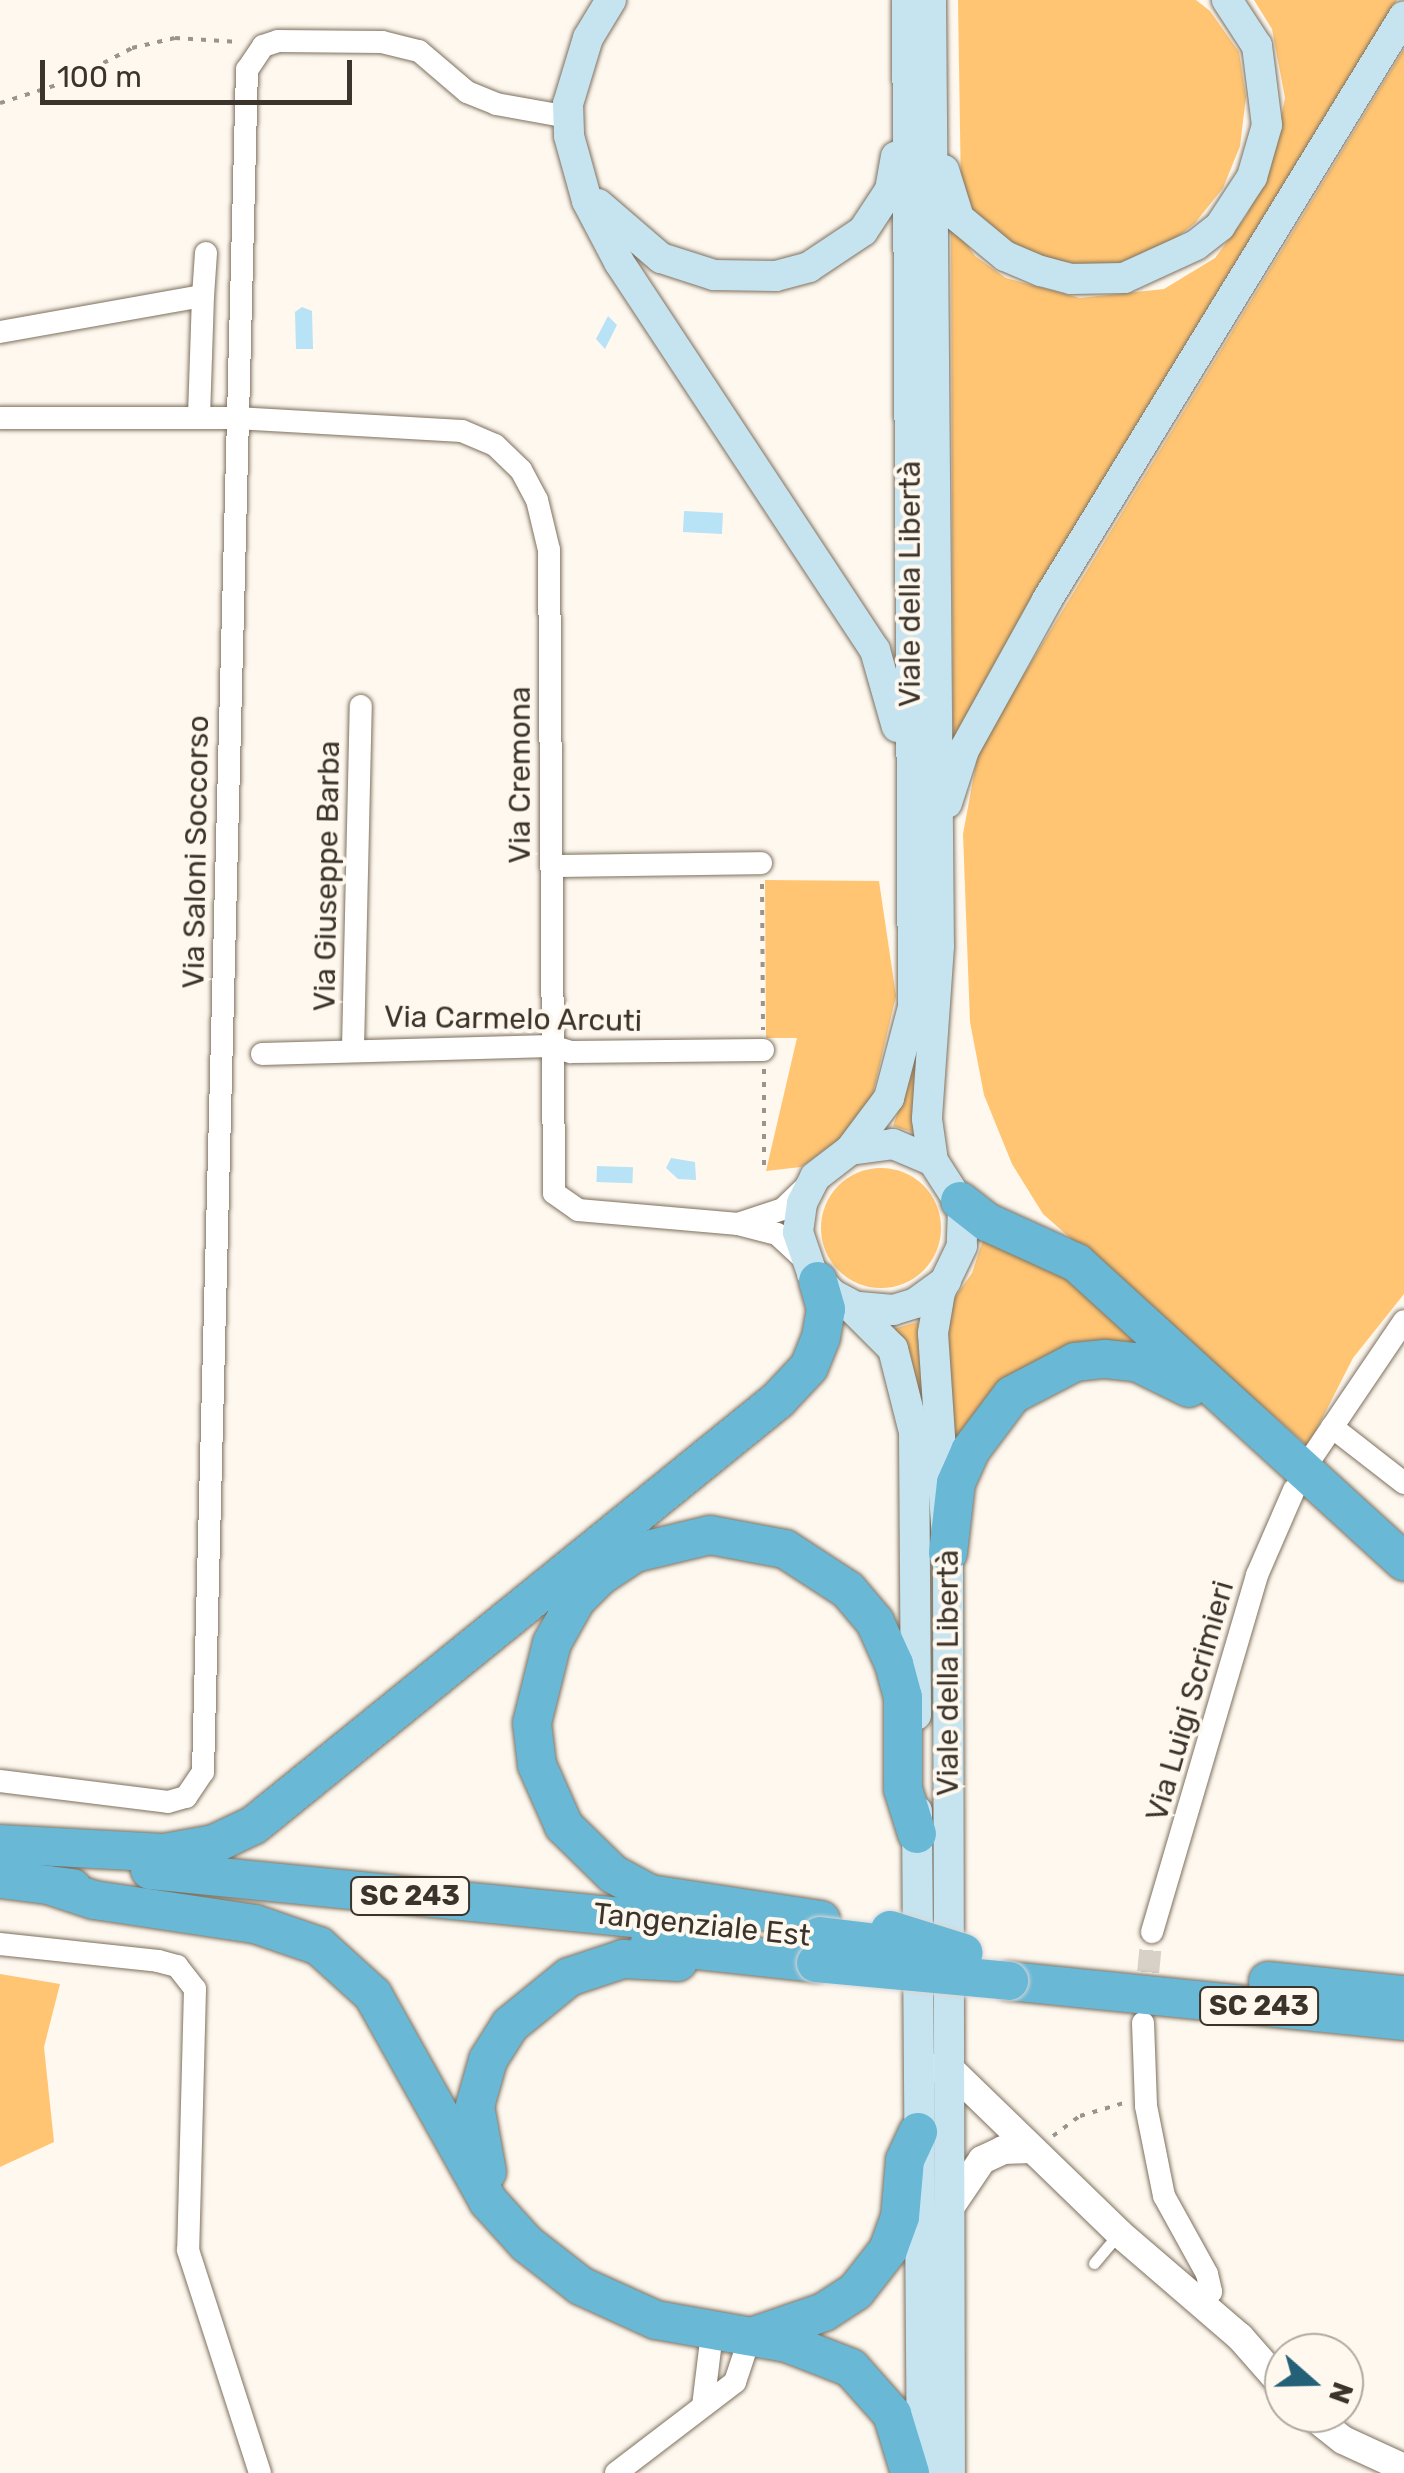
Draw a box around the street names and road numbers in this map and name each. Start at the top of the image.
street label: Viale della Libertà [892,461,928,707]
street label: Via Cremona [502,686,538,864]
street label: Via Saloni Soccorso [176,715,216,989]
street label: Via Giuseppe Barba [307,740,347,1012]
street label: Via Carmelo Arcuti [383,999,643,1039]
street label: Viale della Libertà [930,1550,966,1796]
street label: Via Luigi Scrimieri [1138,1577,1242,1825]
road number: SC 243 [350,1873,470,1919]
street label: Tangenziale Est [592,1896,812,1954]
road number: SC 243 [1199,1983,1319,2029]

